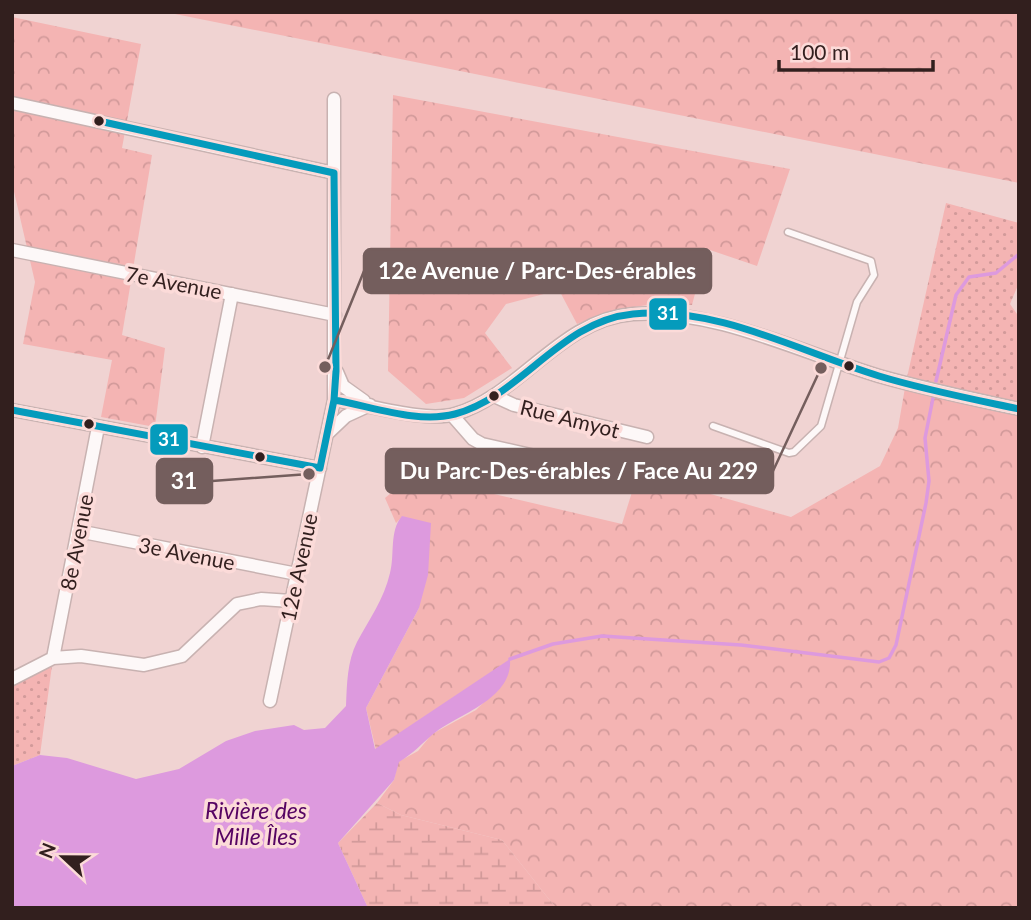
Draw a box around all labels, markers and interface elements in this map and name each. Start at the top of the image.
scale bar [779,28,933,72]
text: 100 m [790,39,849,64]
unlabelled marker [92,114,106,128]
callout: 12e Avenue / Parc-Des-érables [364,249,711,293]
text: 12e Avenue / Parc-Des-érables [378,256,696,284]
street label: 7e Avenue [124,260,224,304]
line badge: 31 [648,297,688,331]
text: 31 [657,301,679,324]
unlabelled marker [842,359,856,373]
unlabelled marker [487,389,501,403]
street label: Rue Amyot [518,394,623,442]
unlabelled marker [82,417,96,431]
line badge: 31 [149,423,189,456]
text: 31 [158,427,180,450]
callout: Du Parc-Des-érables / Face Au 229 [386,449,773,493]
unlabelled marker [253,450,267,464]
text: Du Parc-Des-érables / Face Au 229 [400,456,758,484]
callout: 31 [157,459,212,503]
text: 31 [171,466,197,494]
street label: 8e Avenue [54,492,98,592]
street label: 12e Avenue [274,511,322,623]
street label: 3e Avenue [137,531,237,575]
water label: Rivière des Mille Îles [205,796,307,850]
north arrow [28,822,98,892]
text: N [33,839,60,862]

